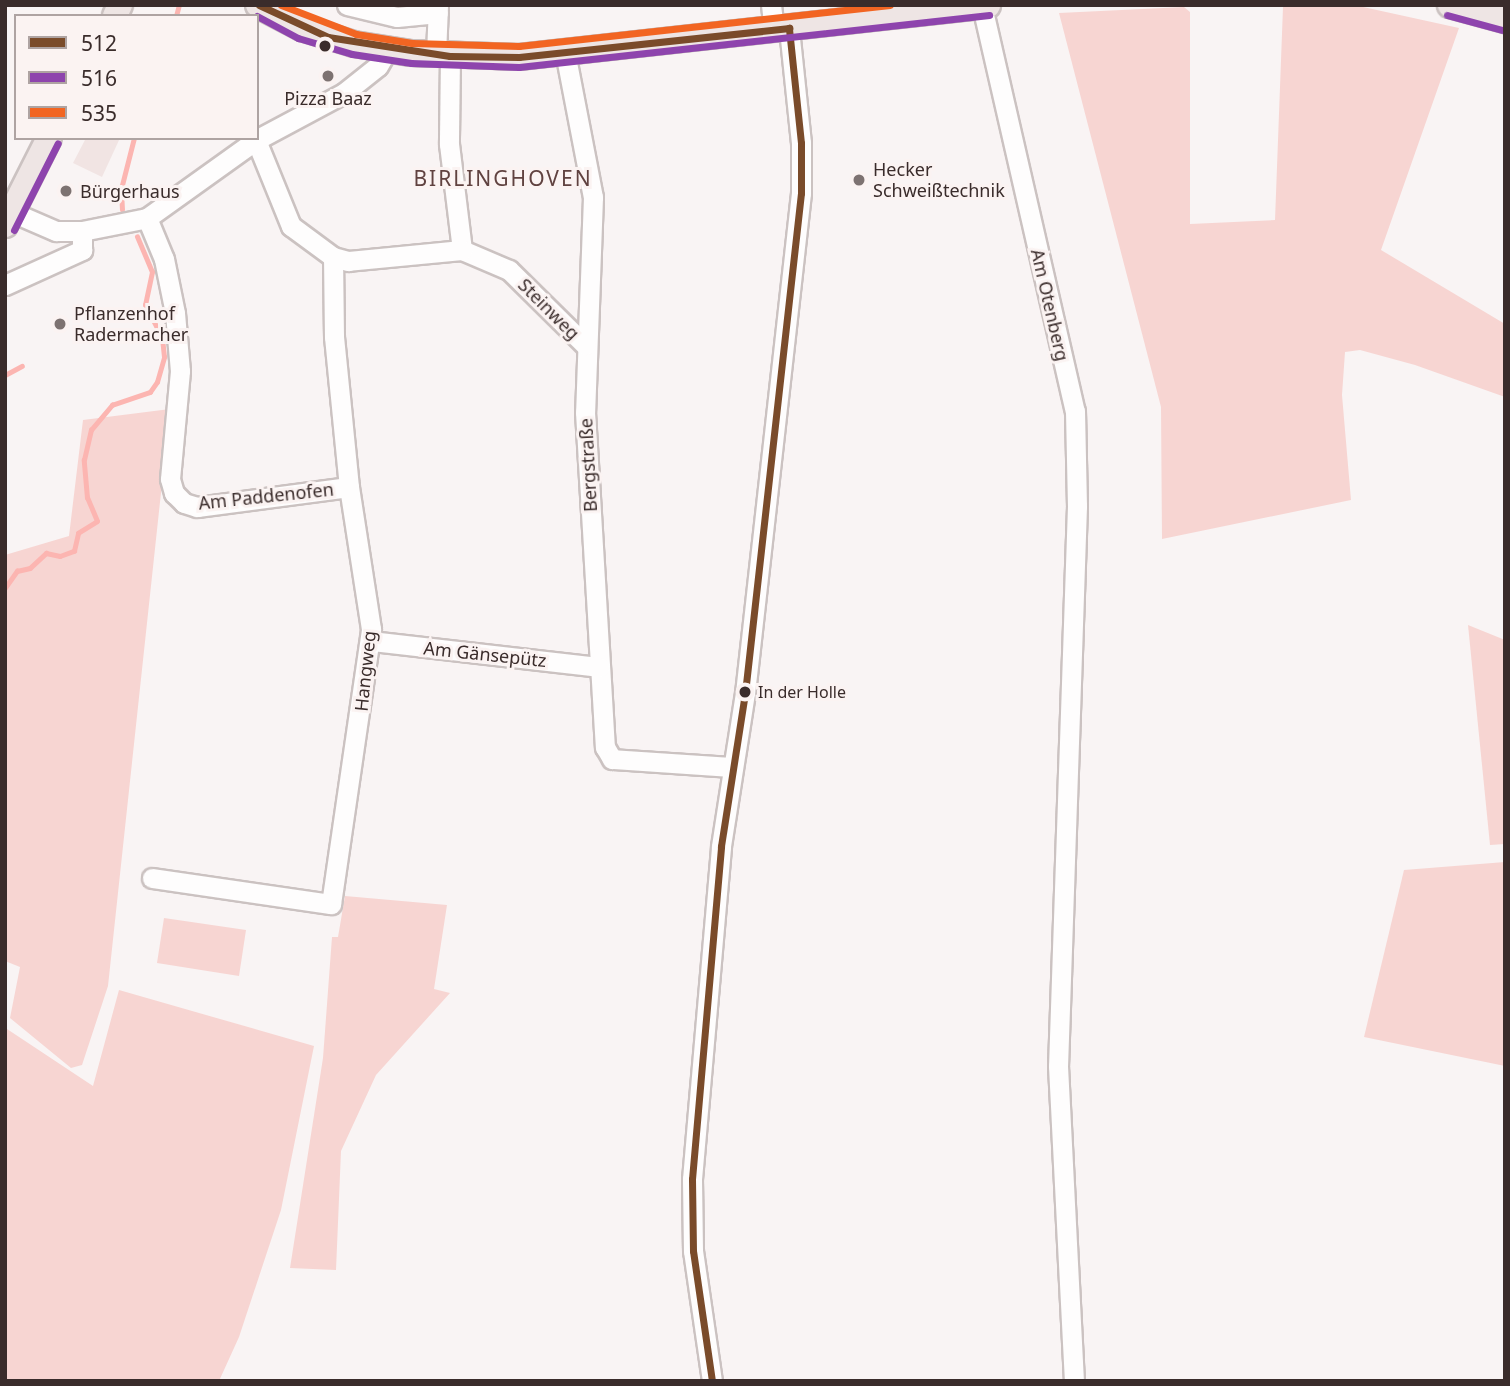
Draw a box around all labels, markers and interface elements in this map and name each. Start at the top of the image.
legend [14,14,259,140]
text: 512 [81,29,117,57]
unlabelled marker [318,39,332,53]
text: 516 [81,64,117,92]
marker: Pizza Baaz [320,68,336,84]
place label: Pizza Baaz [284,87,372,109]
text: 535 [81,99,117,127]
place label: Hecker Schweißtechnik [873,159,1005,202]
district label: BIRLINGHOVEN [415,165,591,191]
marker: Hecker Schweißtechnik [851,172,867,188]
place label: Bürgerhaus [80,180,180,202]
marker: Bürgerhaus [58,183,74,199]
street label: Am Otenberg [1027,247,1073,363]
street label: Steinweg [514,274,584,344]
place label: Pflanzenhof Radermacher [74,303,188,346]
marker: Pflanzenhof Radermacher [52,316,68,332]
street label: Bergstraße [575,418,601,512]
street label: Am Paddenofen [197,478,335,514]
street label: Hangweg [350,630,380,712]
street label: Am Gänsepütz [423,637,547,671]
place label: In der Holle [758,682,846,702]
marker: In der Holle [738,685,752,699]

